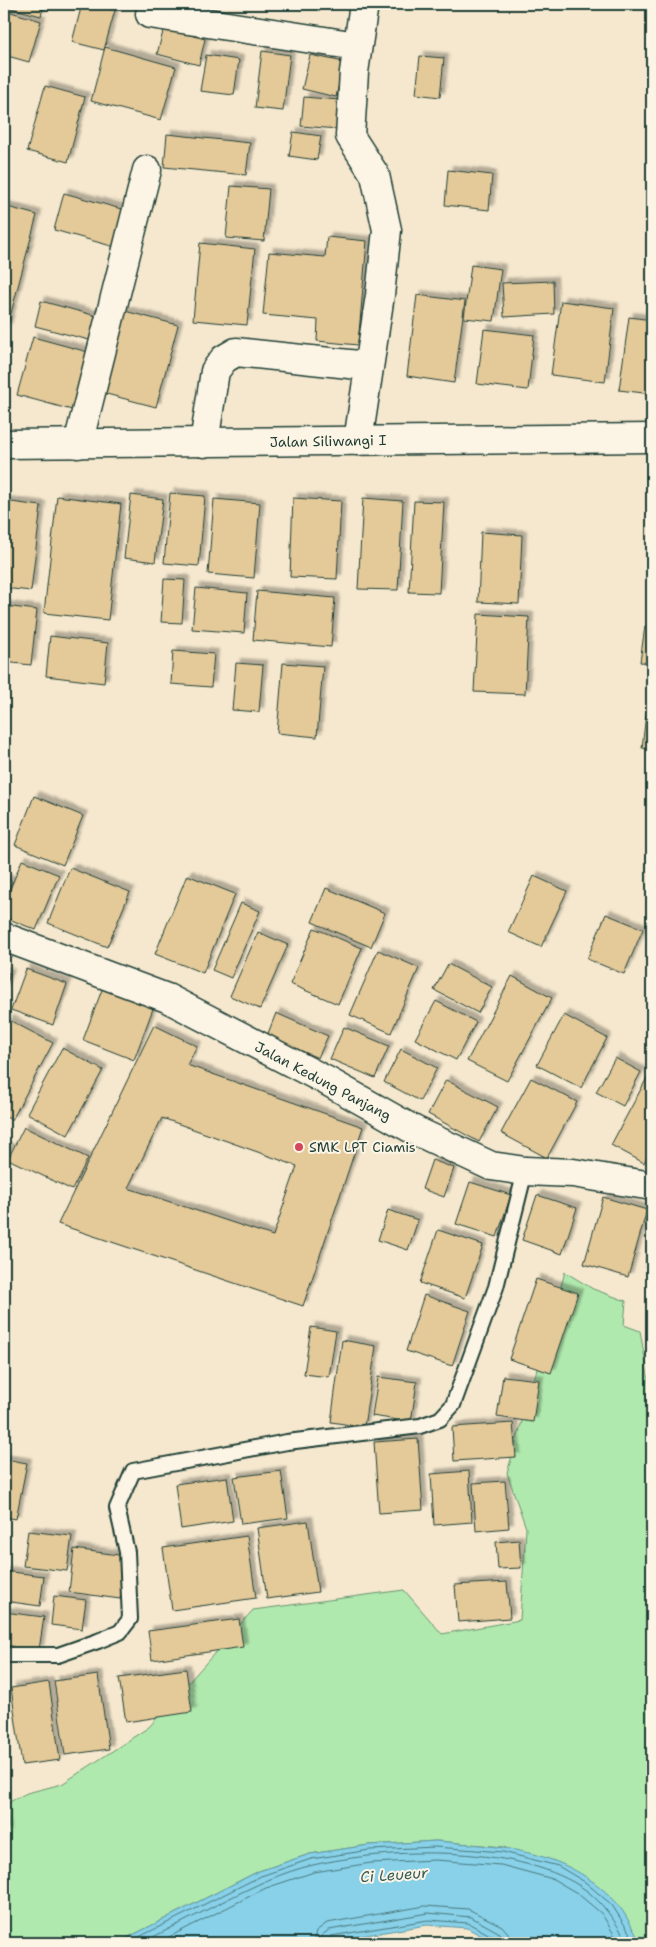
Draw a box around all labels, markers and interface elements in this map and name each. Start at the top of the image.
street label: Jalan Siliwangi I [269,431,387,451]
street label: Jalan Kedung Panjang [252,1037,394,1125]
place label: SMK LPT Ciamis [309,1138,416,1156]
marker: SMK LPT Ciamis [293,1141,305,1153]
water label: Ci Leueur [359,1863,429,1887]

